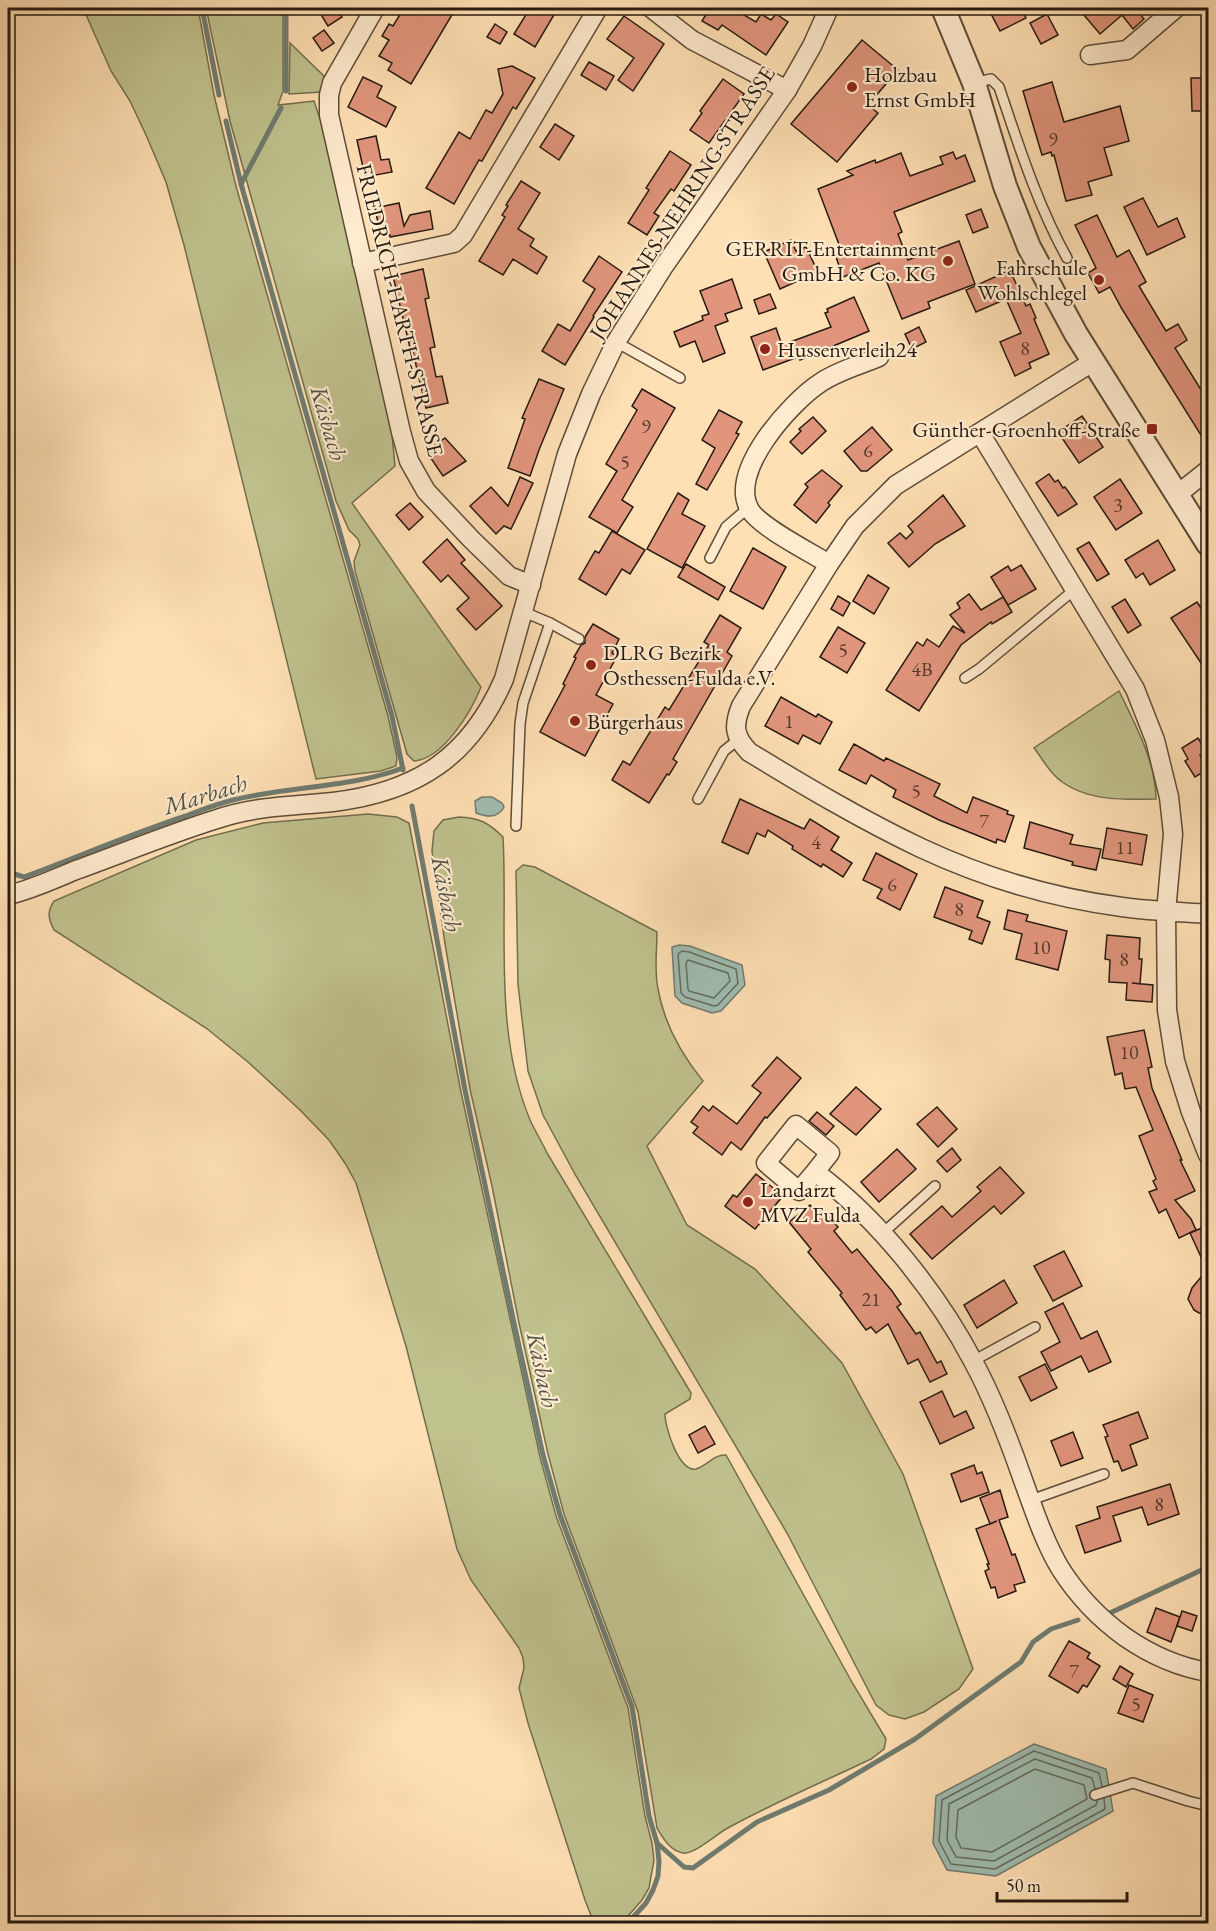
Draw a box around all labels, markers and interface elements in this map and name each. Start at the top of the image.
place label: Holzbau Ernst GmbH [864,60,976,114]
street label: JOHANNES-NEHRING-STRASSE [581,61,782,347]
marker: Holzbau Ernst GmbH [845,80,859,94]
house number: 9 [1048,126,1058,152]
street label: FRIEDRICH-HARTH-STRASSE [350,161,450,459]
place label: GERRIT-Entertainment GmbH & Co. KG [725,234,936,288]
place label: Fahrschule Wohlschlegel [977,253,1087,307]
marker: GERRIT-Entertainment GmbH & Co. KG [941,254,955,268]
marker: Fahrschule Wohlschlegel [1092,273,1106,287]
place label: Hussenverleih24 [777,335,917,364]
house number: 8 [1020,335,1030,361]
marker: Hussenverleih24 [758,342,772,356]
water label: Käsbach [303,381,354,464]
house number: 9 [641,413,651,439]
place label: Günther-Groenhoff-Straße [912,415,1140,444]
marker: Günther-Groenhoff-Straße [1145,422,1159,436]
house number: 6 [863,437,873,463]
house number: 5 [620,449,630,475]
house number: 3 [1113,492,1123,518]
house number: 5 [838,637,848,663]
place label: DLRG Bezirk Osthessen-Fulda e.V. [603,638,776,692]
house number: 4B [911,656,933,682]
marker: DLRG Bezirk Osthessen-Fulda e.V. [584,658,598,672]
place label: Bürgerhaus [587,707,683,736]
house number: 1 [784,708,794,734]
marker: Bürgerhaus [568,714,582,728]
water label: Marbach [158,767,251,822]
house number: 5 [911,778,921,804]
house number: 7 [979,808,989,834]
house number: 4 [811,829,821,855]
house number: 11 [1115,834,1135,860]
water label: Käsbach [424,853,470,935]
house number: 6 [887,871,897,897]
house number: 8 [954,896,964,922]
house number: 10 [1031,934,1051,960]
house number: 8 [1119,946,1129,972]
house number: 10 [1119,1039,1139,1065]
place label: Landarzt MVZ Fulda [760,1175,861,1229]
marker: Landarzt MVZ Fulda [741,1195,755,1209]
house number: 21 [861,1286,881,1312]
water label: Käsbach [520,1329,566,1411]
house number: 8 [1154,1491,1164,1517]
house number: 7 [1069,1658,1079,1684]
house number: 5 [1131,1691,1141,1717]
scale bar [997,1865,1128,1903]
text: 50 m [1006,1874,1041,1897]

